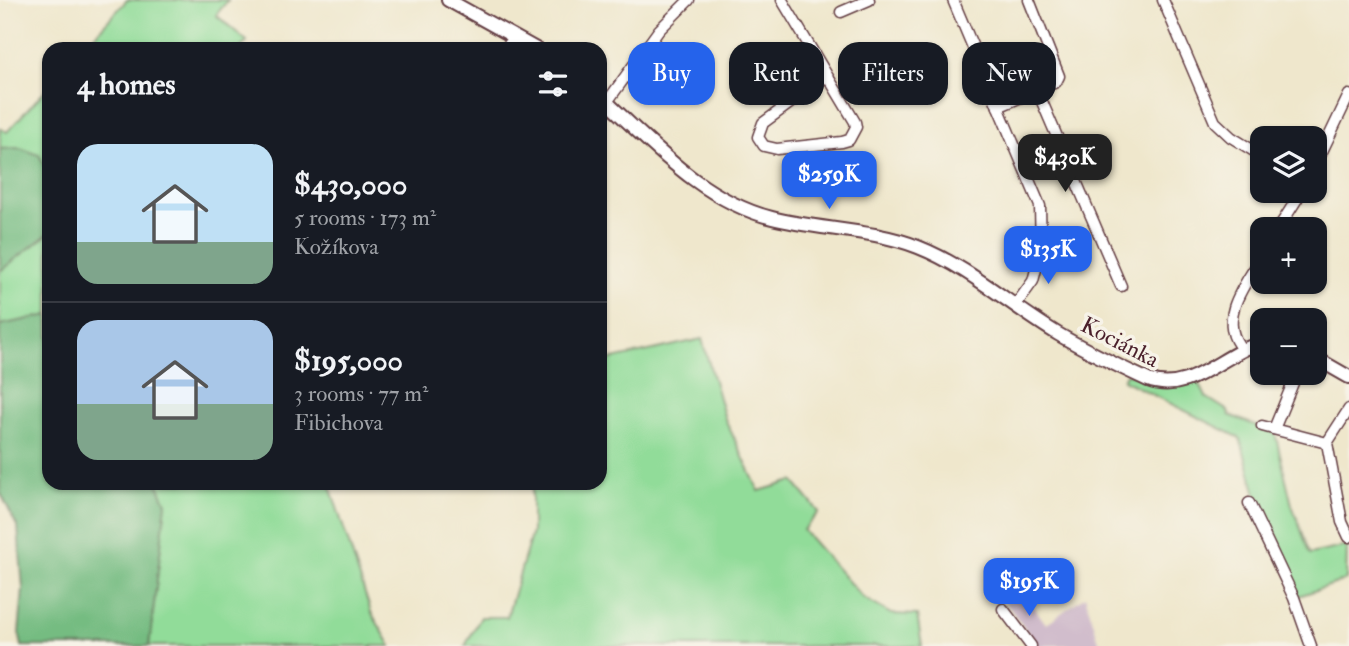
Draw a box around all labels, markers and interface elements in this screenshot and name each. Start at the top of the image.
chip: Buy [628,42,715,105]
chip: Rent [729,42,824,105]
chip: Filters [838,42,948,105]
chip: New [962,42,1056,105]
icon: filters [534,65,572,103]
text: 4 homes [77,66,176,103]
map controls [1250,126,1327,385]
button: layers [1250,126,1327,203]
pin: $430K [1016,134,1114,194]
text: $430K [1034,142,1096,171]
pin: $259K [780,152,878,211]
text: $259K [798,159,860,188]
text: $430,000 [294,166,407,203]
icon: home [133,172,217,256]
text: 5 rooms · 173 m² [294,203,436,232]
button: + [1250,217,1327,294]
pin: $135K [999,226,1097,286]
text: Kožíkova [294,232,379,261]
text: $135K [1020,234,1076,263]
button: − [1250,308,1327,385]
street label: Kociánka [1076,310,1164,374]
text: $195,000 [294,342,403,379]
icon: home [133,348,217,432]
text: 3 rooms · 77 m² [294,379,429,408]
text: Fibichova [294,408,383,437]
pin: $195K [980,558,1078,618]
text: $195K [999,566,1059,595]

